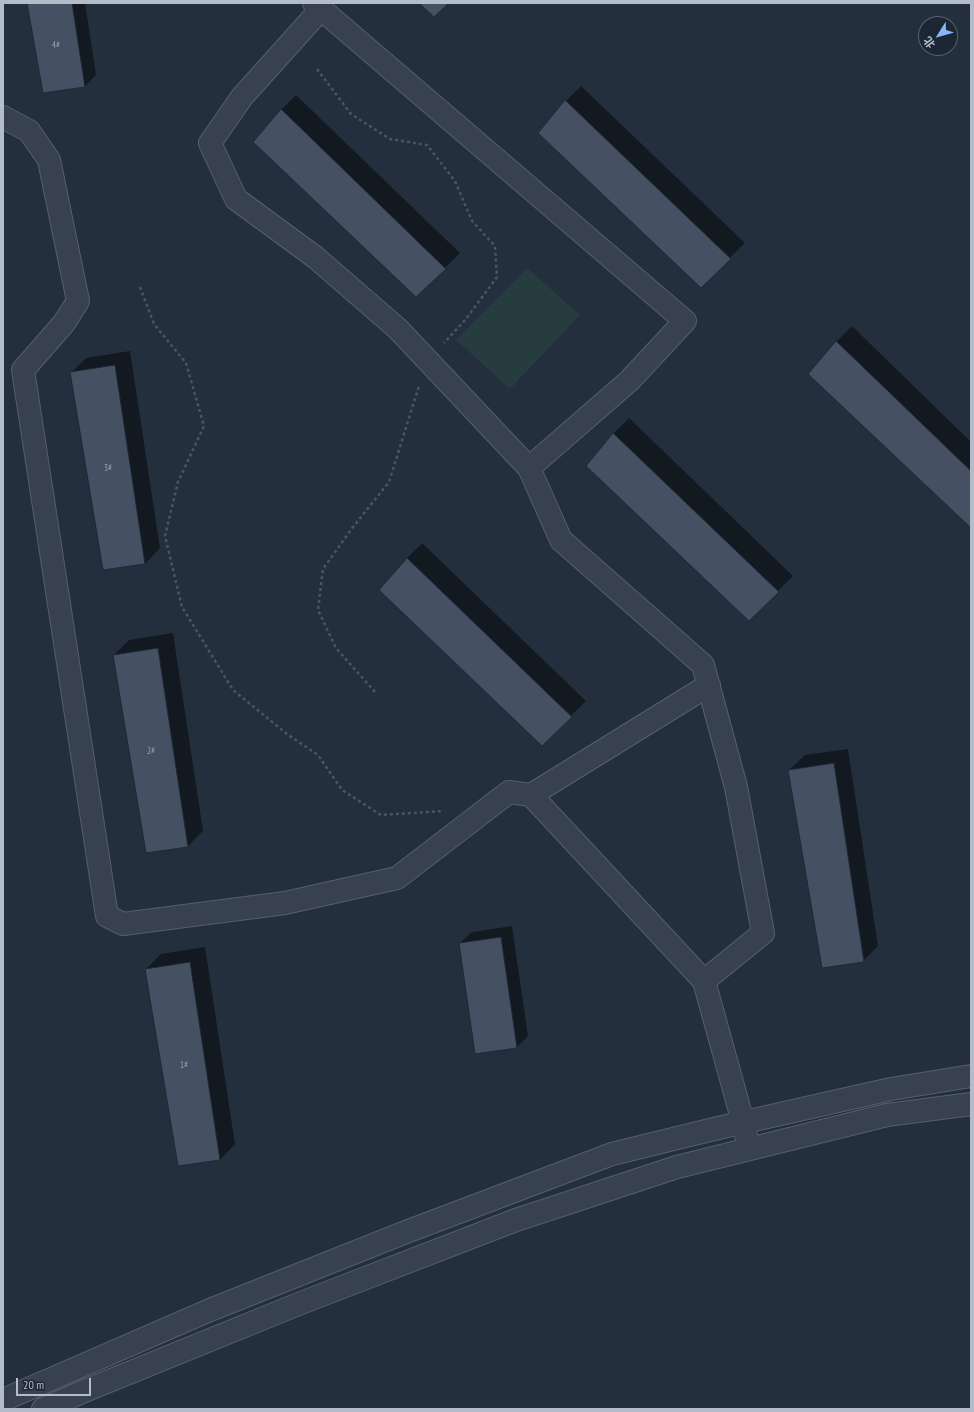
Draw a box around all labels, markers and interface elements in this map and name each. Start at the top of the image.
north arrow [918,16,958,56]
text: 北 [920,34,938,51]
house number: 4# [52,40,60,50]
house number: 3# [104,463,112,473]
house number: 2# [147,746,155,756]
house number: 1# [180,1060,188,1070]
scale bar [18,1370,93,1396]
text: 20 m [23,1377,44,1392]

